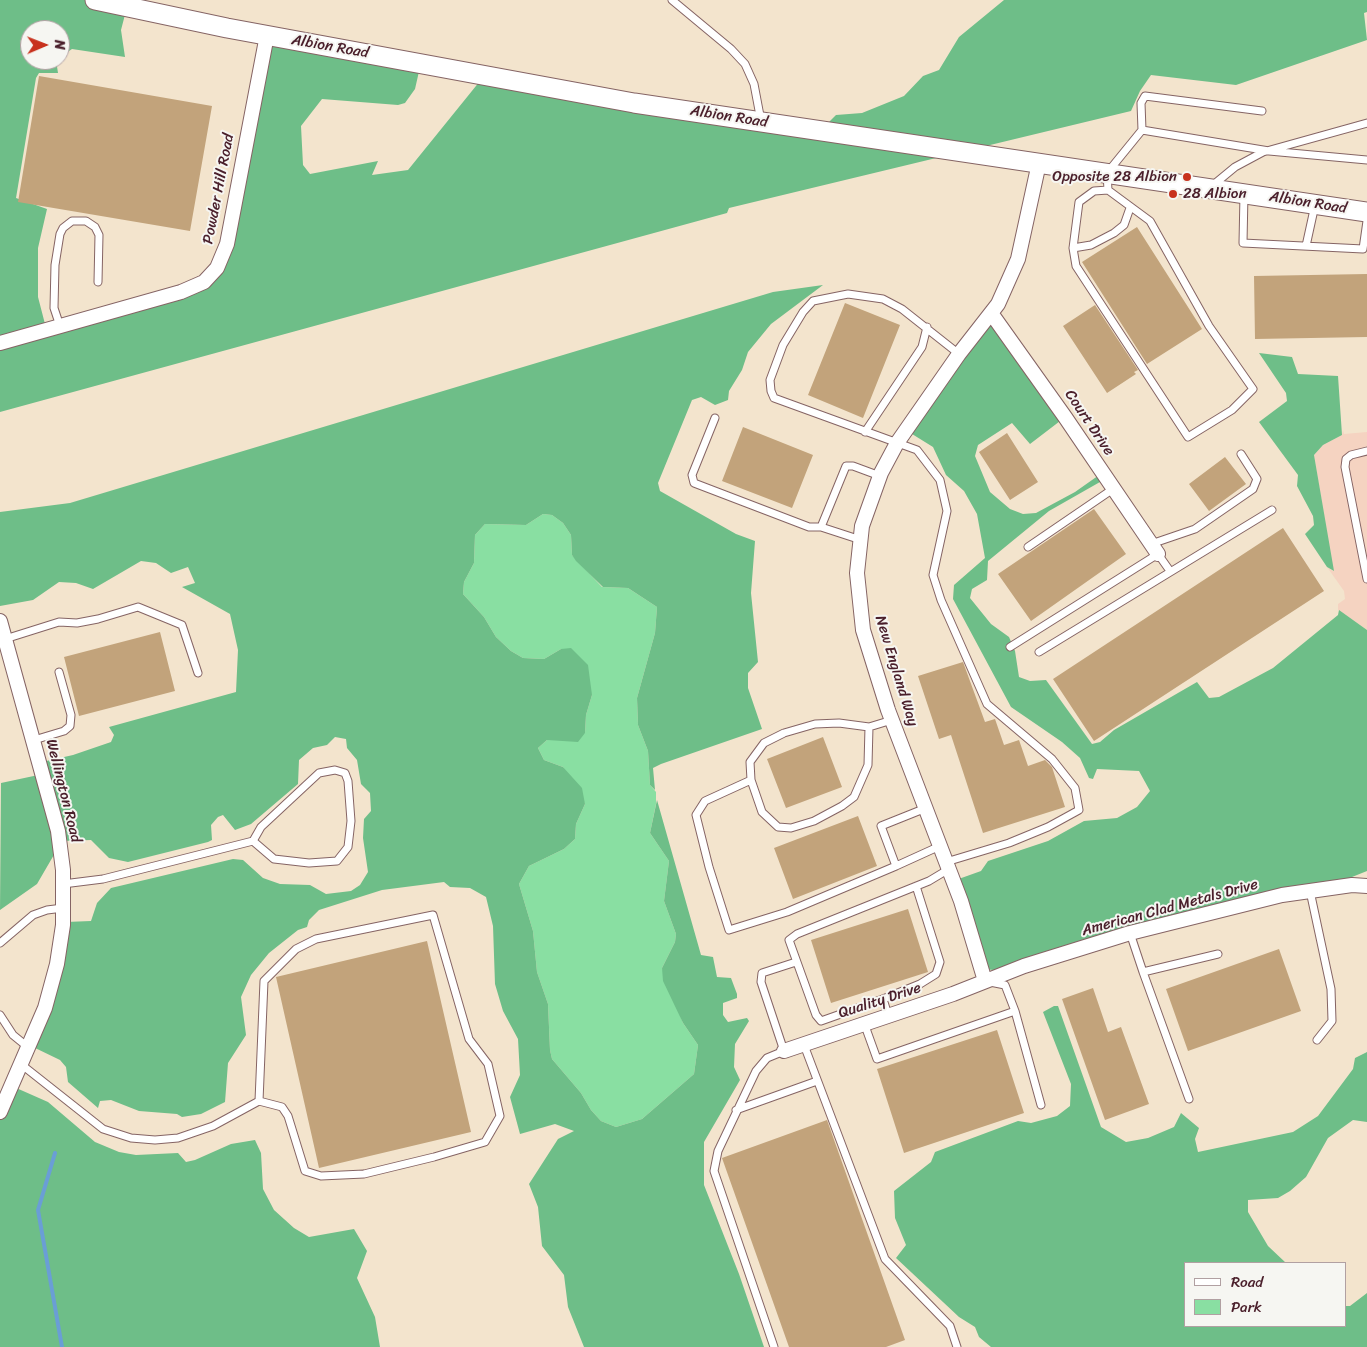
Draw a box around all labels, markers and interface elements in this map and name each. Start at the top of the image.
north arrow [20,20,70,70]
street label: Albion Road [290,31,370,63]
text: N [47,40,72,50]
street label: Albion Road [689,102,769,132]
street label: Powder Hill Road [199,132,239,246]
place label: Opposite 28 Albion [1052,168,1177,186]
marker: Opposite 28 Albion [1181,171,1193,183]
place label: 28 Albion [1183,185,1247,203]
marker: 28 Albion [1167,188,1179,200]
street label: Albion Road [1268,188,1348,218]
street label: Court Drive [1060,387,1118,459]
street label: New England Way [871,613,921,729]
street label: Wellington Road [41,737,85,845]
street label: American Clad Metals Drive [1080,876,1260,940]
street label: Quality Drive [836,979,924,1023]
legend [1184,1262,1347,1327]
text: Road [1231,1269,1263,1295]
text: Park [1231,1294,1262,1320]

